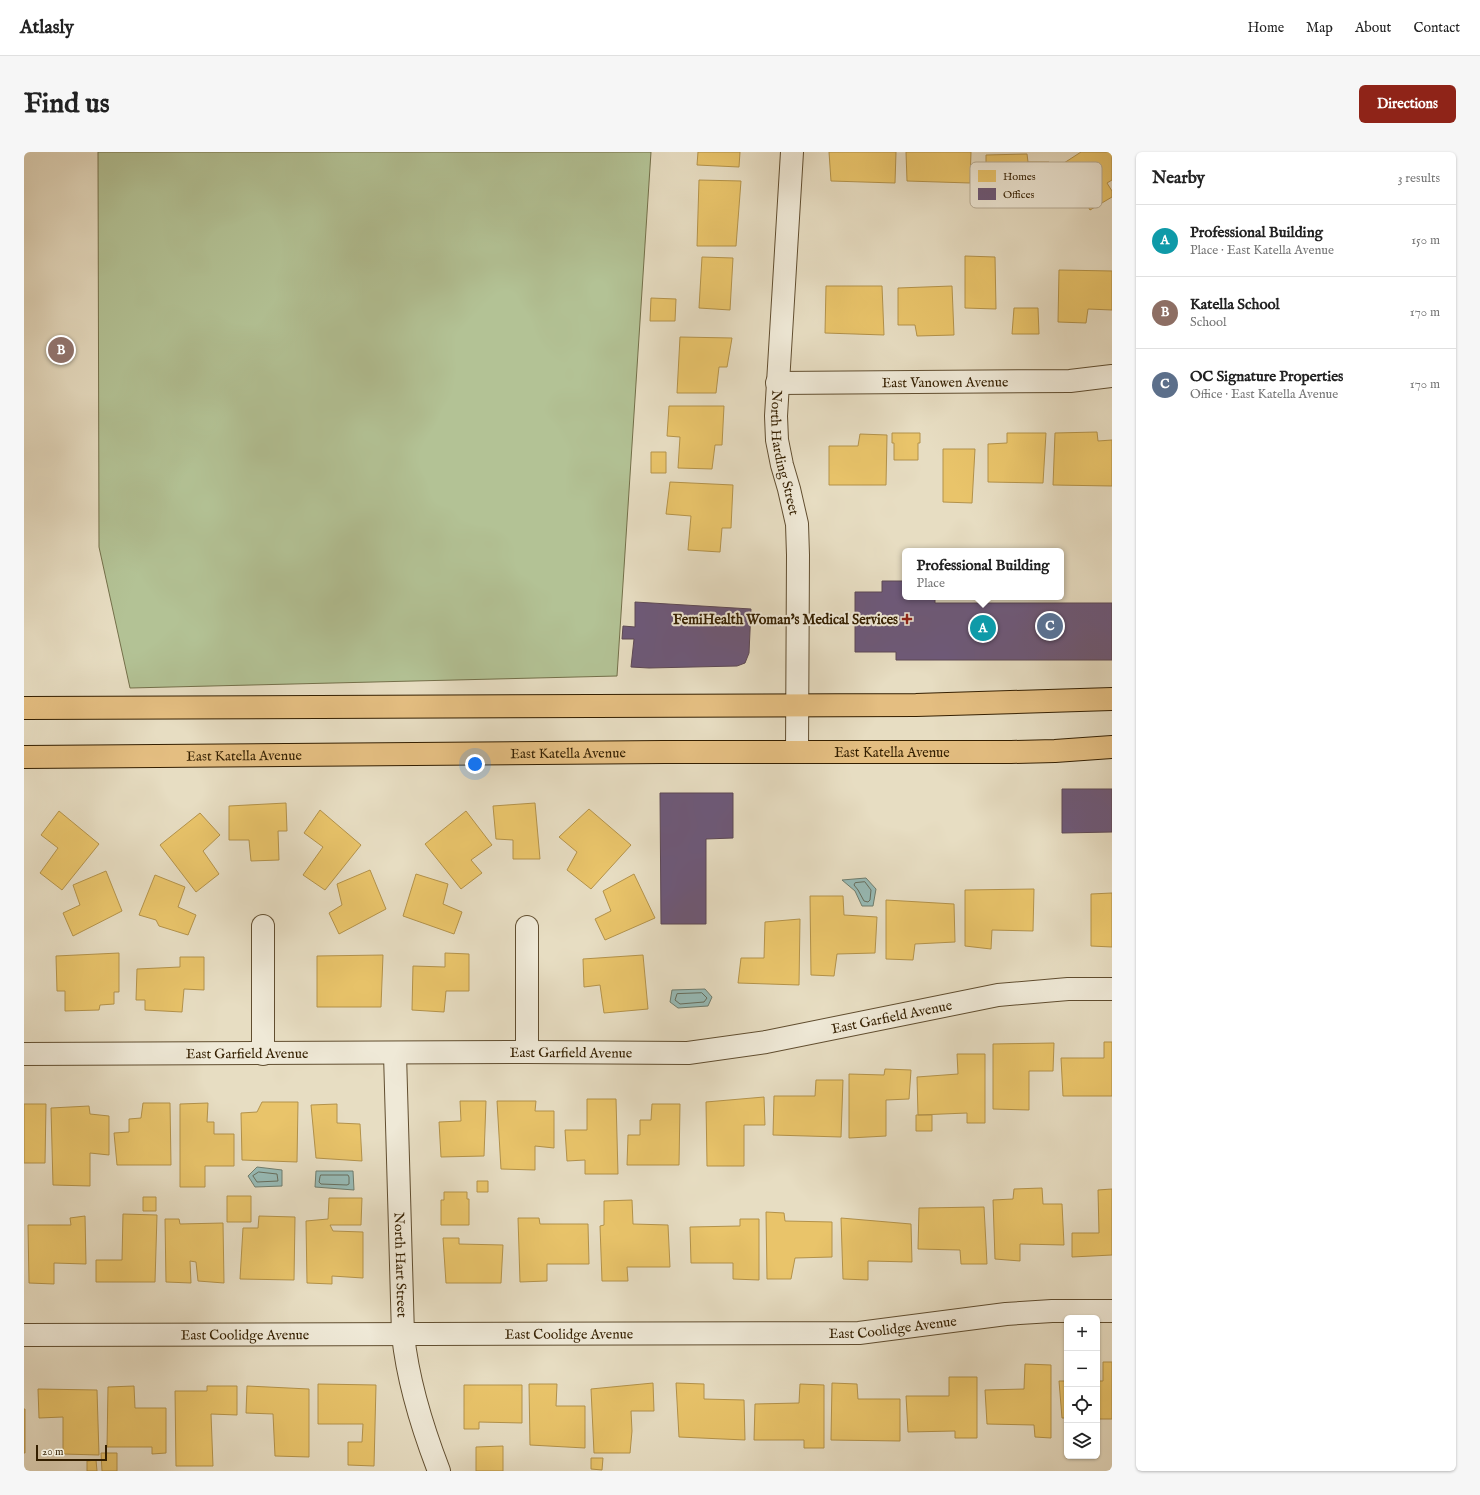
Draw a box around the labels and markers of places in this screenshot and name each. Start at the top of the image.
pin: B [48,335,74,365]
place label: FemiHealth Woman's Medical Services [673,611,898,629]
pin: C [1037,611,1063,641]
marker: FemiHealth Woman's Medical Services [901,613,913,625]
pin: A [970,613,996,643]

